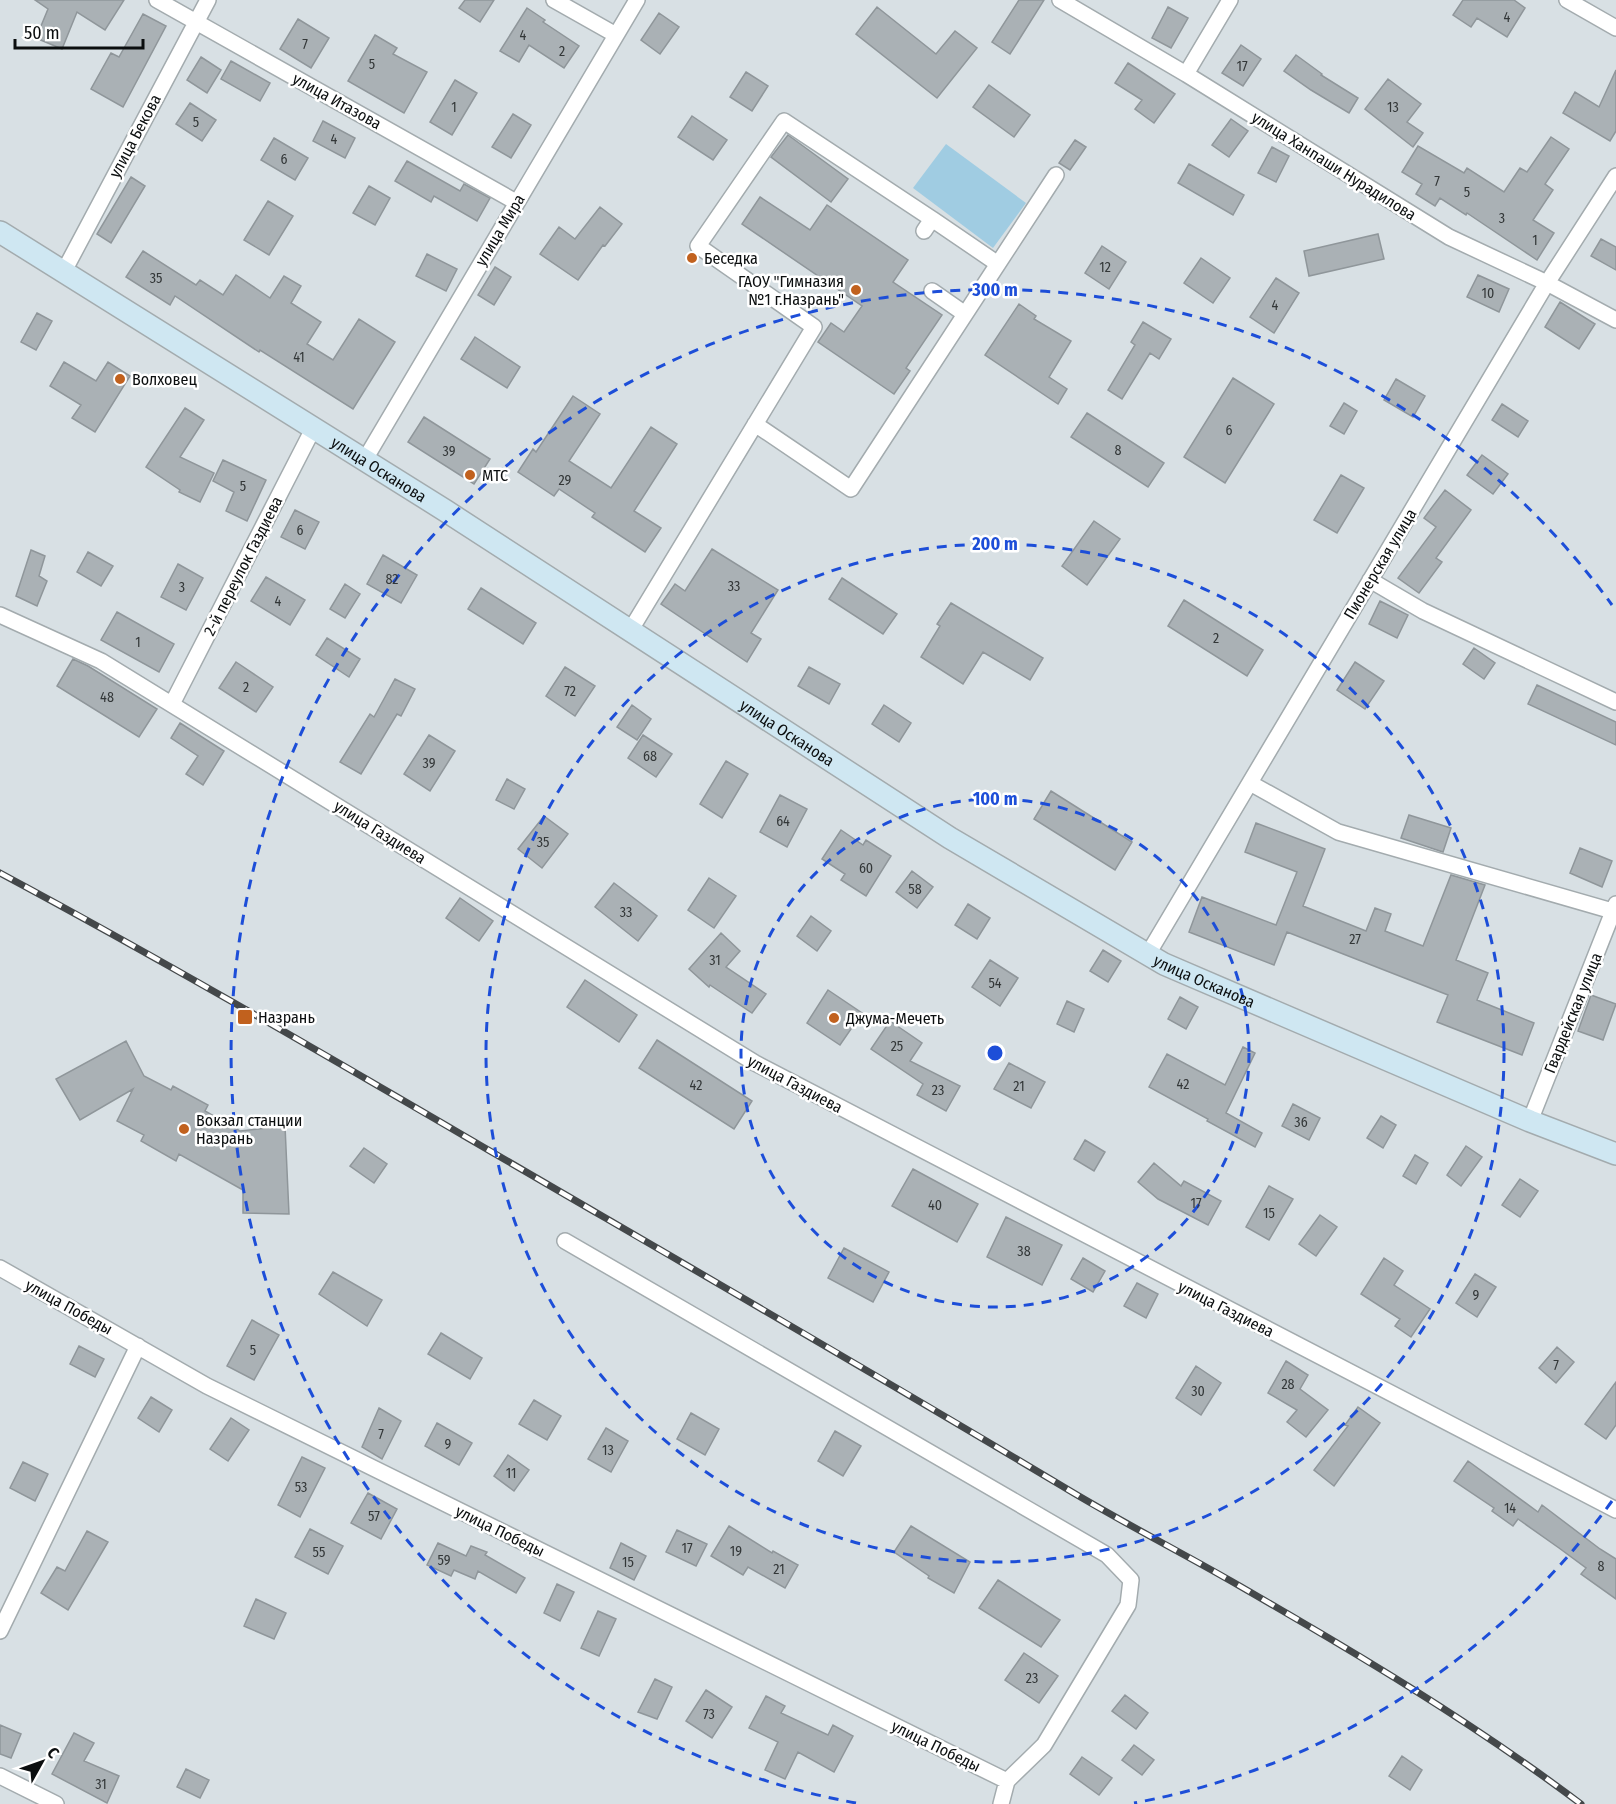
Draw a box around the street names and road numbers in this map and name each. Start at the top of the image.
street label: улица Итазова [289,69,385,133]
street label: улица Бекова [105,91,165,181]
street label: улица Ханпаши Нурадилова [1248,108,1420,225]
street label: улица Мира [471,191,529,269]
street label: улица Осканова [328,432,430,506]
street label: 2-й переулок Газдиева [200,493,286,639]
street label: Пионерская улица [1340,505,1420,623]
street label: улица Осканова [737,695,838,770]
street label: улица Газдиева [331,796,430,868]
street label: улица Осканова [1150,950,1258,1011]
street label: Гвардейская улица [1540,950,1606,1076]
street label: улица Газдиева [744,1051,846,1117]
street label: улица Победы [22,1275,116,1339]
street label: улица Газдиева [1175,1277,1277,1341]
street label: улица Победы [452,1501,548,1561]
street label: улица Победы [888,1716,984,1776]

